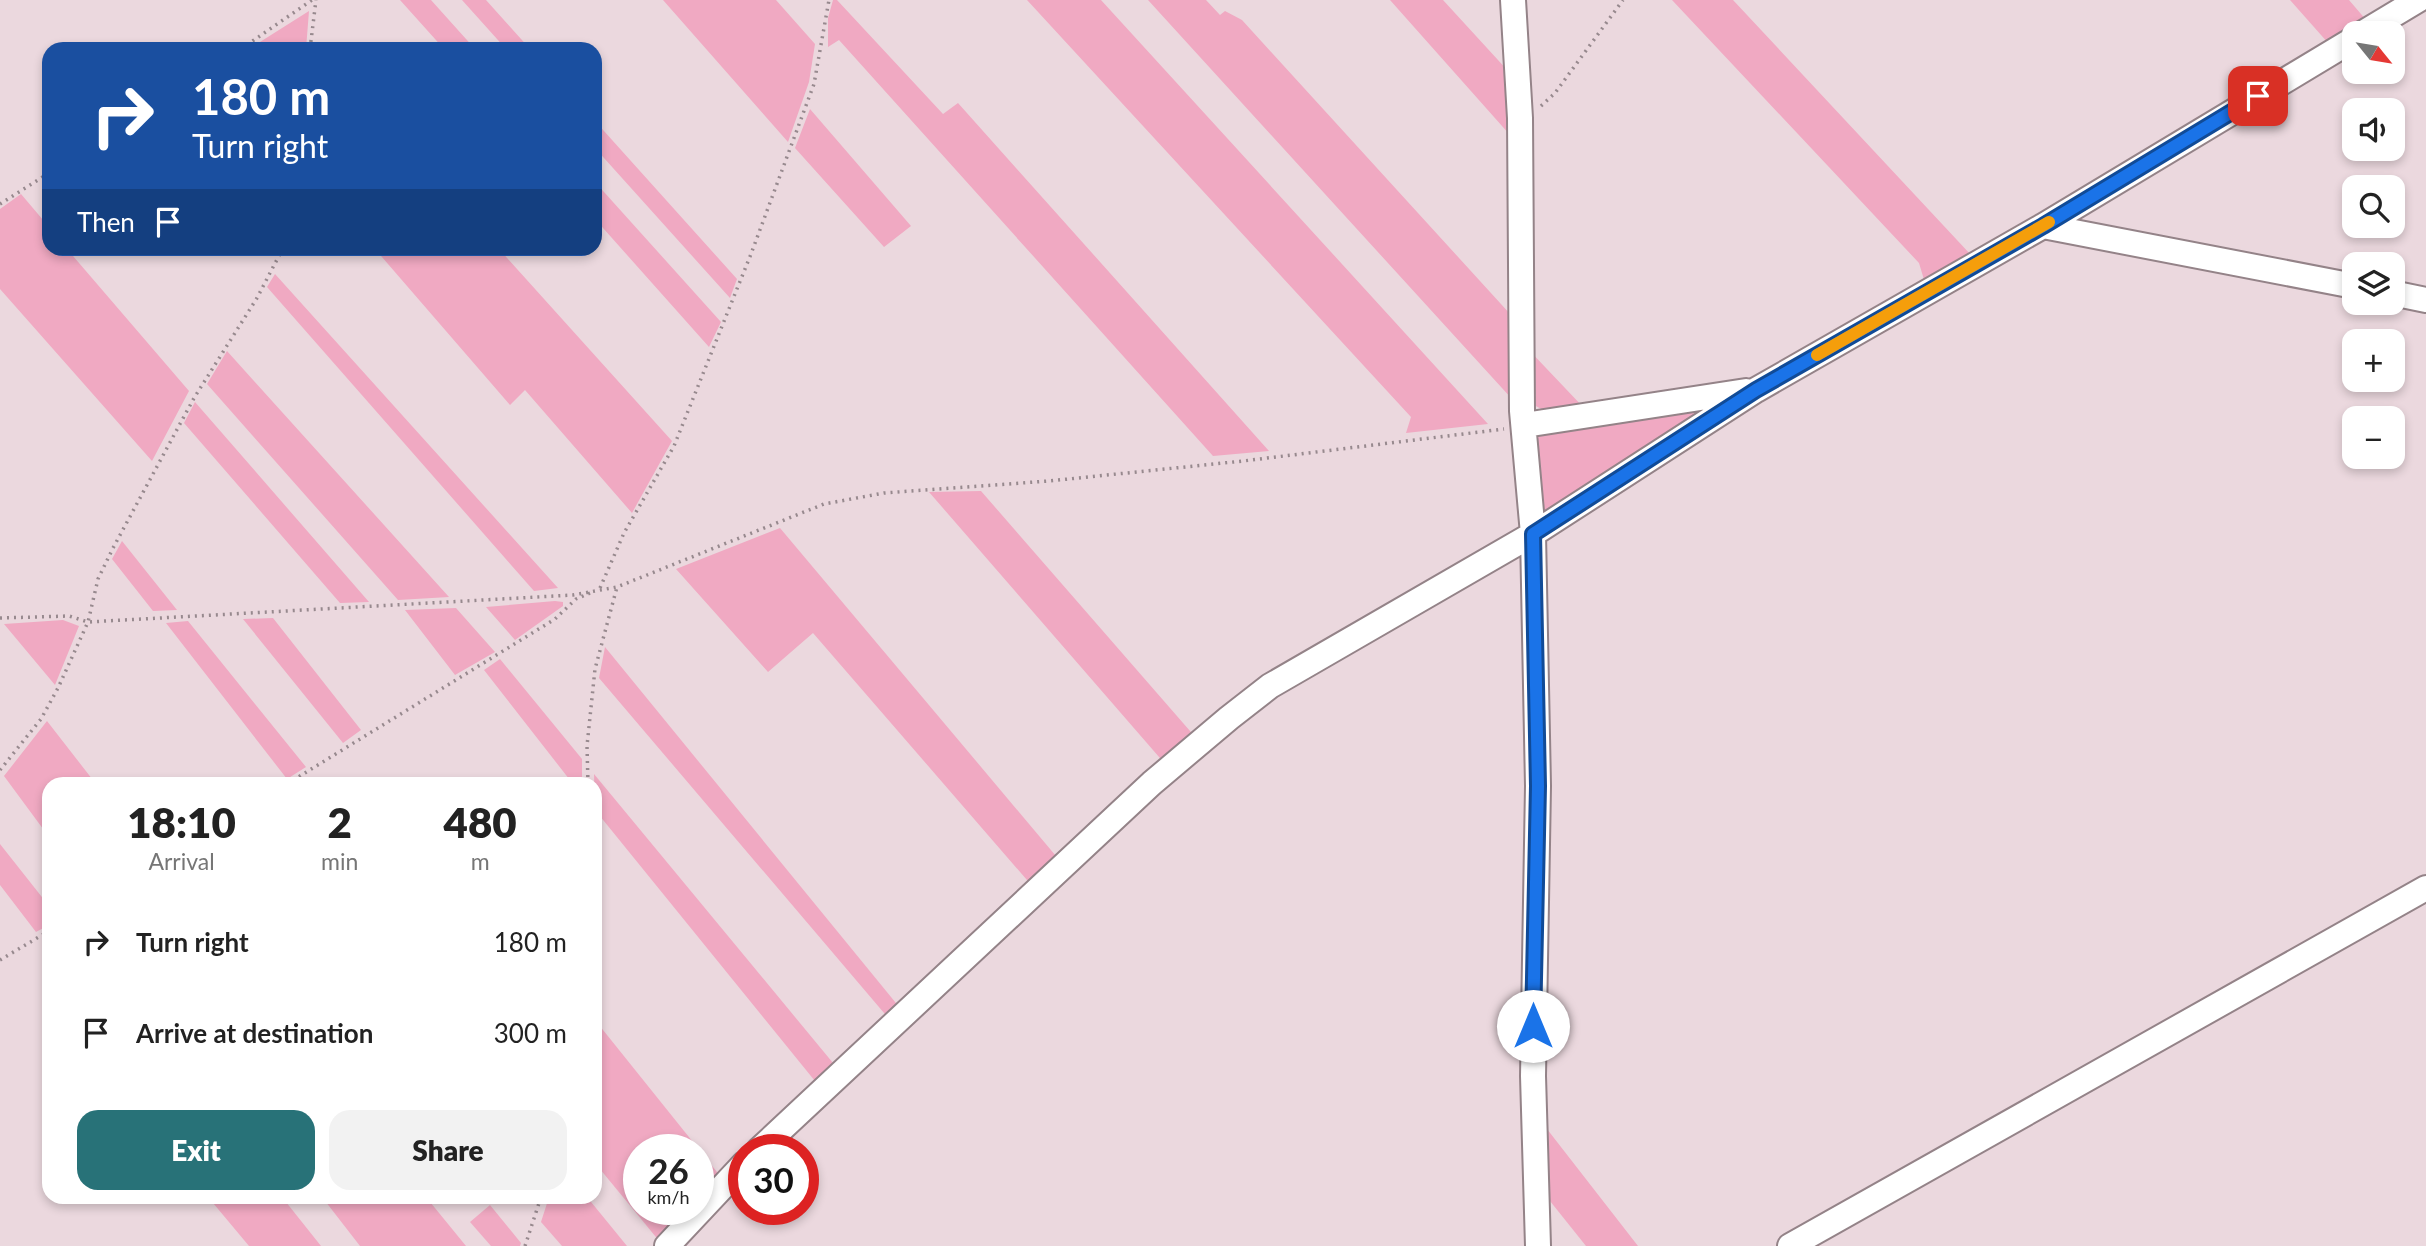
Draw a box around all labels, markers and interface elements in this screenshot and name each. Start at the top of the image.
north arrow [2342,21,2404,84]
map controls [2342,21,2405,469]
pin [2228,66,2288,126]
text: 180 m [192,67,330,125]
icon: right [77,70,168,161]
icon: arrive [2239,77,2277,115]
button: sound [2342,98,2405,161]
text: Turn right [192,126,328,165]
button: search [2342,175,2405,238]
icon: arrive [149,203,187,241]
text: Then [77,206,135,238]
button: layers [2342,252,2405,315]
button: + [2342,329,2405,392]
button: − [2342,406,2405,469]
text: 18:10 [127,797,236,847]
text: 2 [328,797,352,847]
text: 480 [444,797,517,847]
text: Arrival [148,847,215,875]
text: min [321,847,358,875]
text: m [471,847,490,875]
icon: right [77,923,115,961]
text: Turn right [136,926,249,958]
text: 180 m [494,926,567,958]
position arrow [1496,989,1570,1063]
icon: arrive [77,1014,115,1052]
text: Arrive at destination [136,1017,373,1049]
text: 300 m [494,1017,567,1049]
button: Exit [77,1110,315,1190]
button: Share [329,1110,567,1190]
speed limit sign: 30 [728,1134,819,1225]
text: 26 [648,1149,689,1191]
text: km/h [647,1186,690,1208]

